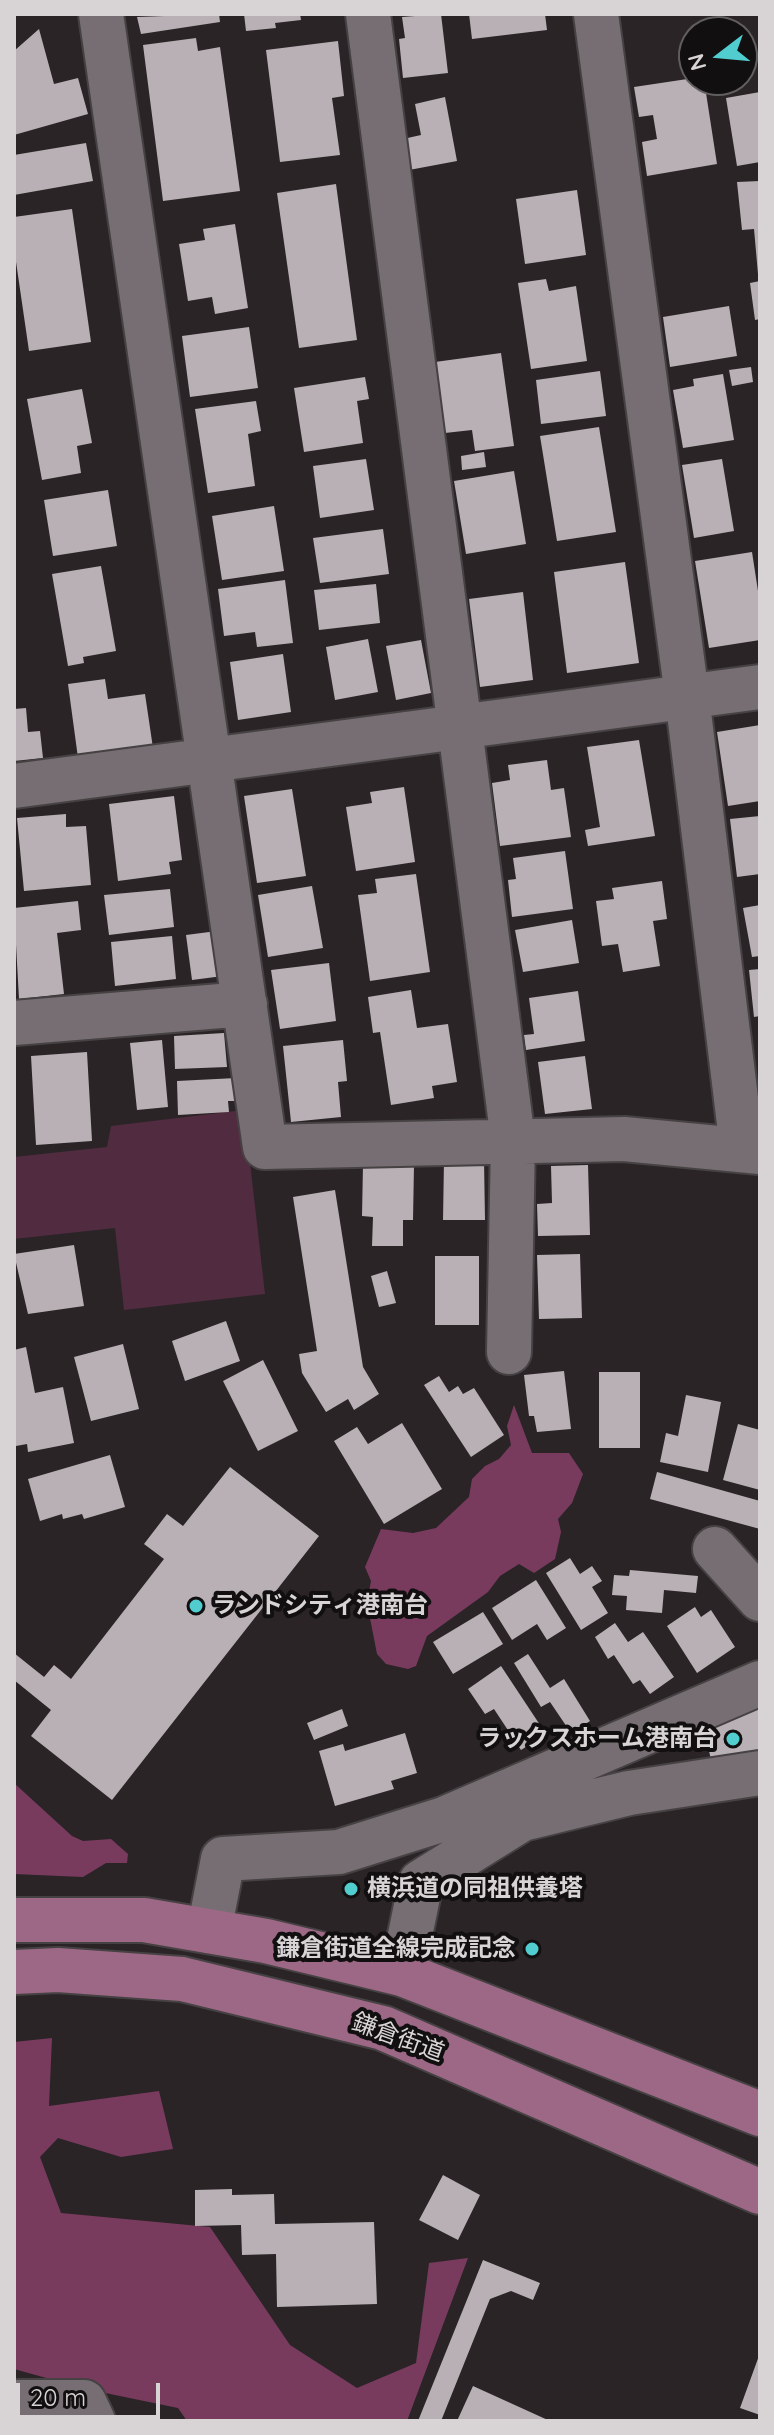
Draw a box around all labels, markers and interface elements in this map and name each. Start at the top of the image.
north arrow [678,16,758,96]
text: N [681,50,713,74]
place label: ランドシティ港南台 [212,1592,428,1620]
marker: ランドシティ港南台 [187,1597,205,1615]
place label: ラックスホーム港南台 [477,1725,717,1753]
marker: ラックスホーム港南台 [724,1730,742,1748]
place label: 横浜道の同祖供養塔 [367,1875,583,1903]
marker: 横浜道の同祖供養塔 [342,1880,360,1898]
place label: 鎌倉街道全線完成記念 [276,1935,516,1963]
marker: 鎌倉街道全線完成記念 [523,1940,541,1958]
street label: 鎌倉街道 [348,2008,448,2068]
scale bar [20,2367,164,2417]
text: 20 m [30,2382,86,2412]

